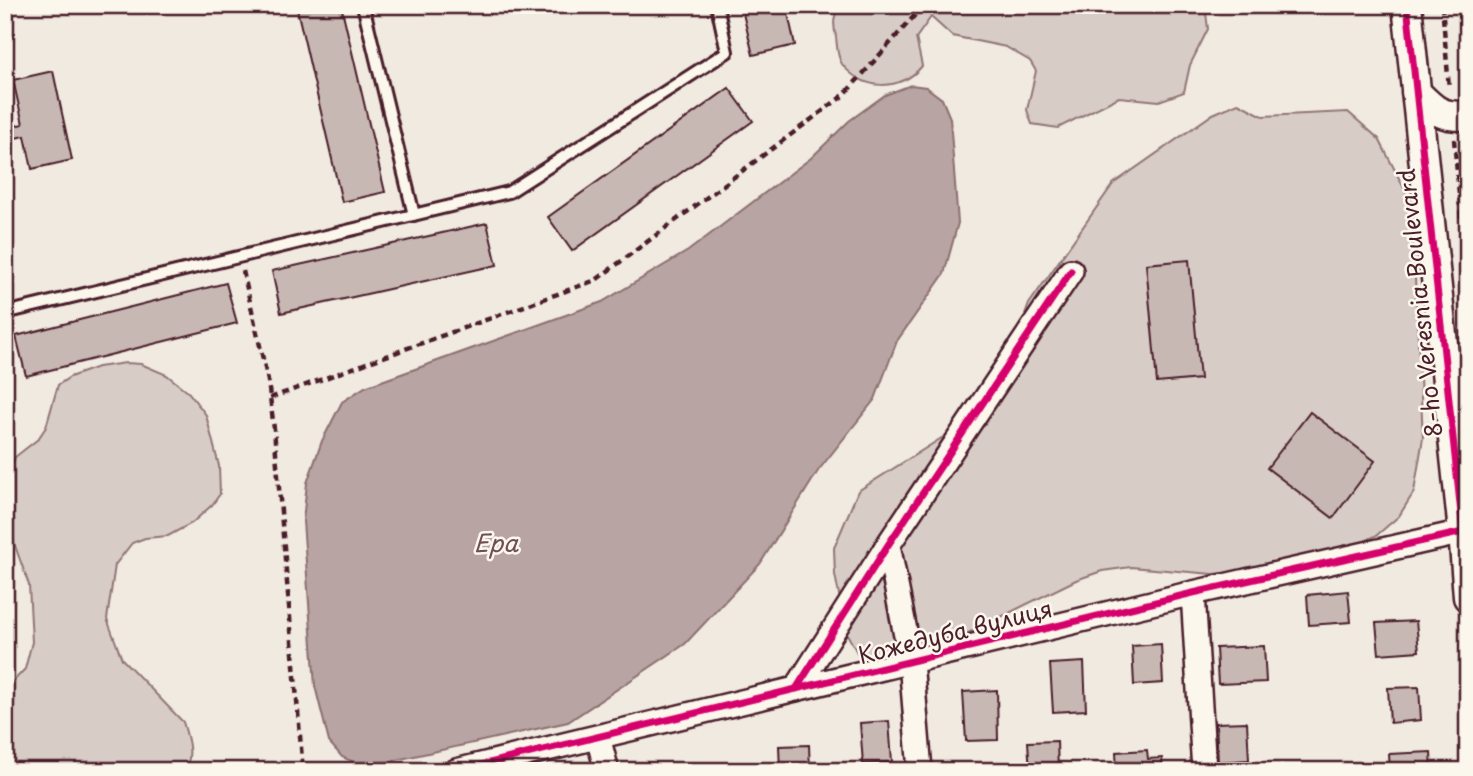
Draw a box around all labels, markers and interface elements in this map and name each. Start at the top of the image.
street label: 8-ho Veresnia Boulevard [1388,167,1450,439]
water label: Ера [474,524,519,560]
street label: Кожедуба вулиця [854,590,1056,672]

